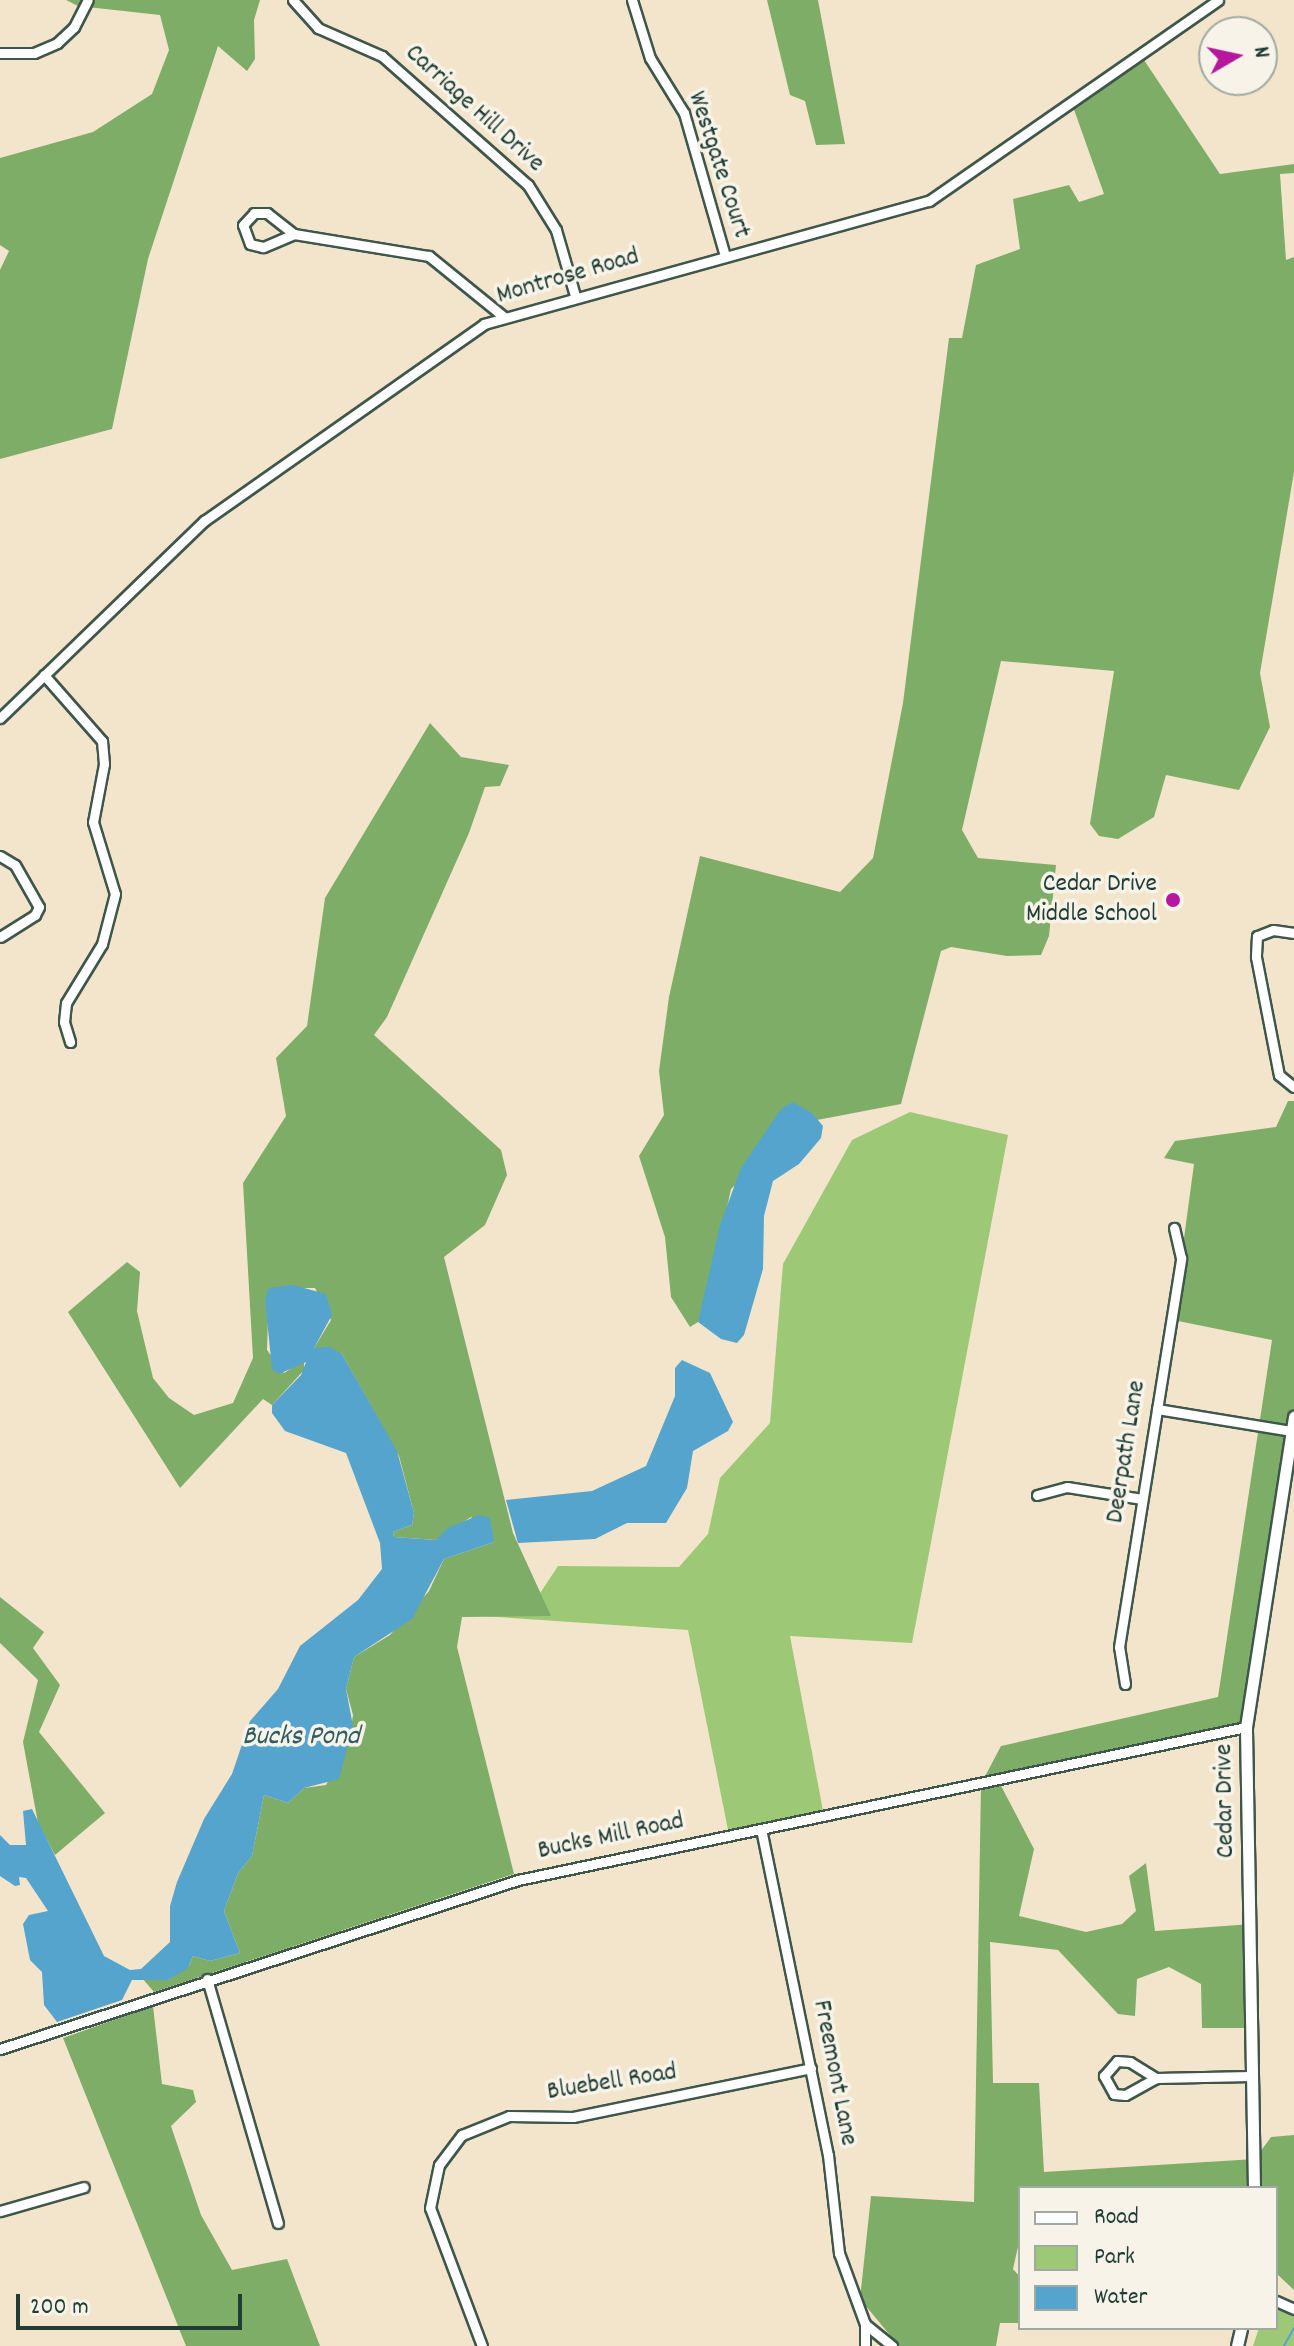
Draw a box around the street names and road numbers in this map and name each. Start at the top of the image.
street label: Carriage Hill Drive [398,38,550,180]
street label: Westgate Court [680,88,756,242]
street label: Montrose Road [493,242,643,312]
street label: Deerpath Lane [1100,1379,1154,1525]
street label: Cedar Drive [1209,1744,1243,1858]
street label: Bucks Mill Road [535,1806,687,1868]
street label: Freemont Lane [805,1998,863,2148]
street label: Bluebell Road [545,2057,679,2109]

